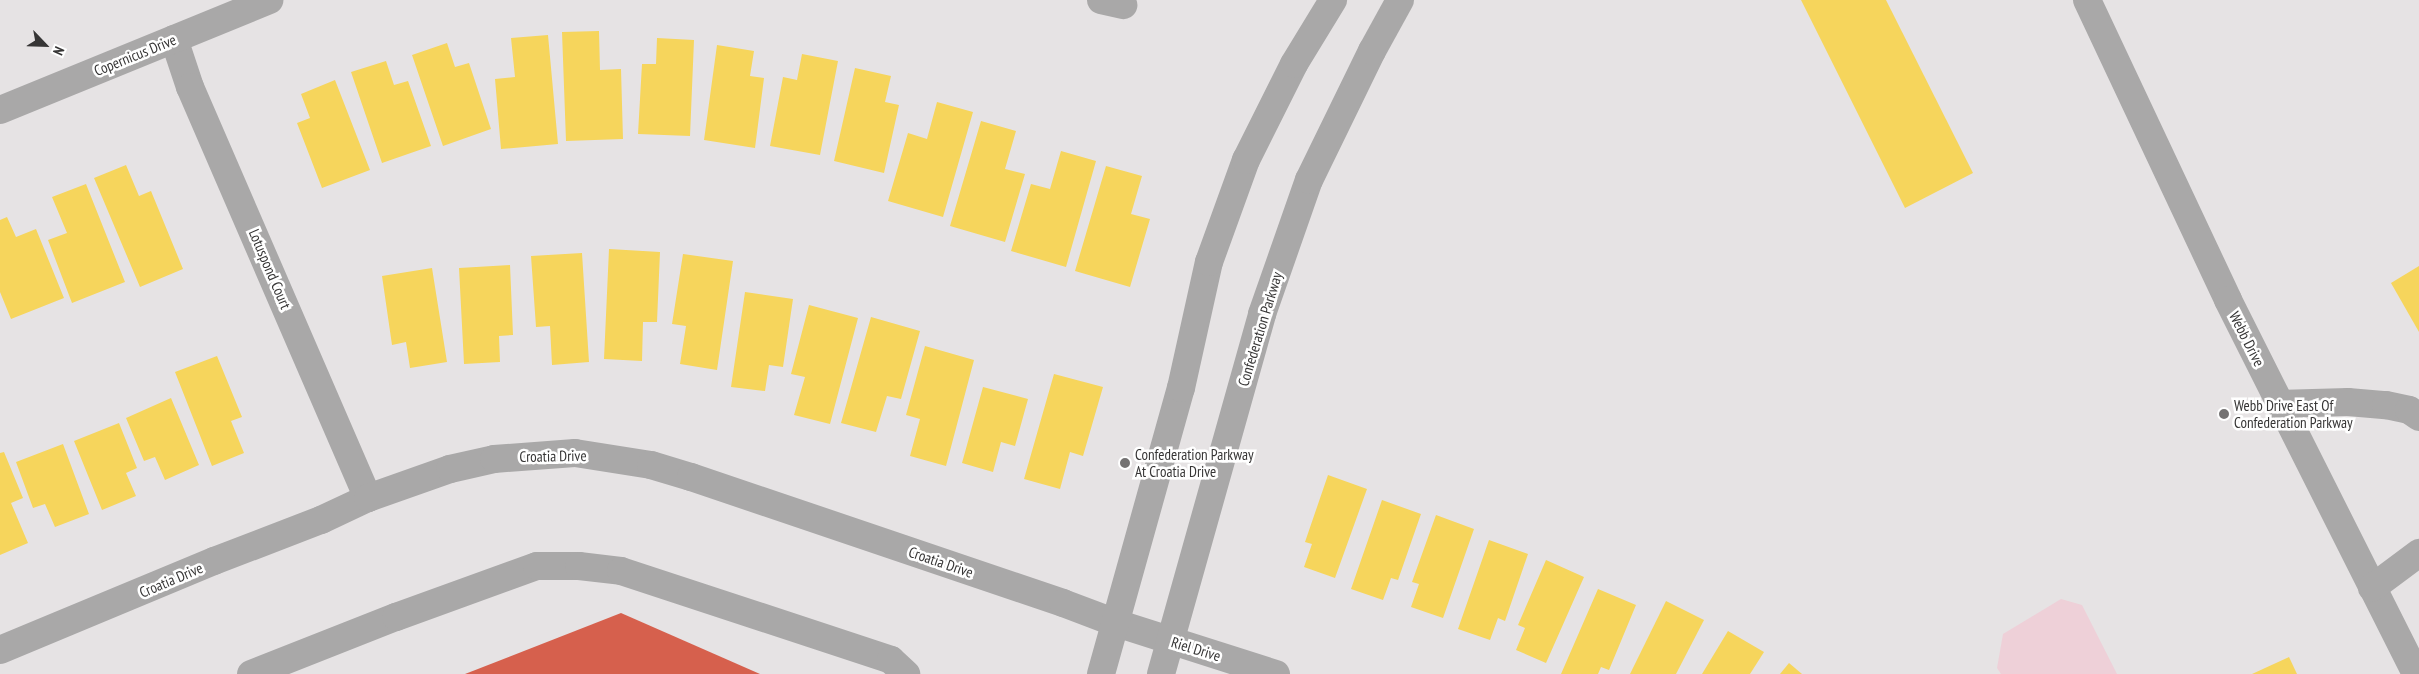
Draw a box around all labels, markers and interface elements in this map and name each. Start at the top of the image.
north arrow [20,20,70,70]
street label: Copernicus Drive [91,30,179,80]
text: N [49,44,68,58]
street label: Lotuspond Court [245,226,295,312]
street label: Confederation Parkway [1234,270,1286,388]
street label: Webb Drive [2226,309,2268,369]
place label: Webb Drive East Of Confederation Parkway [2234,396,2353,431]
marker: Webb Drive East Of Confederation Parkway [2218,408,2230,420]
place label: Confederation Parkway At Croatia Drive [1135,445,1254,480]
street label: Croatia Drive [519,446,587,466]
marker: Confederation Parkway At Croatia Drive [1119,457,1131,469]
street label: Croatia Drive [906,543,976,581]
street label: Croatia Drive [137,559,205,601]
street label: Riel Drive [1169,633,1223,665]

